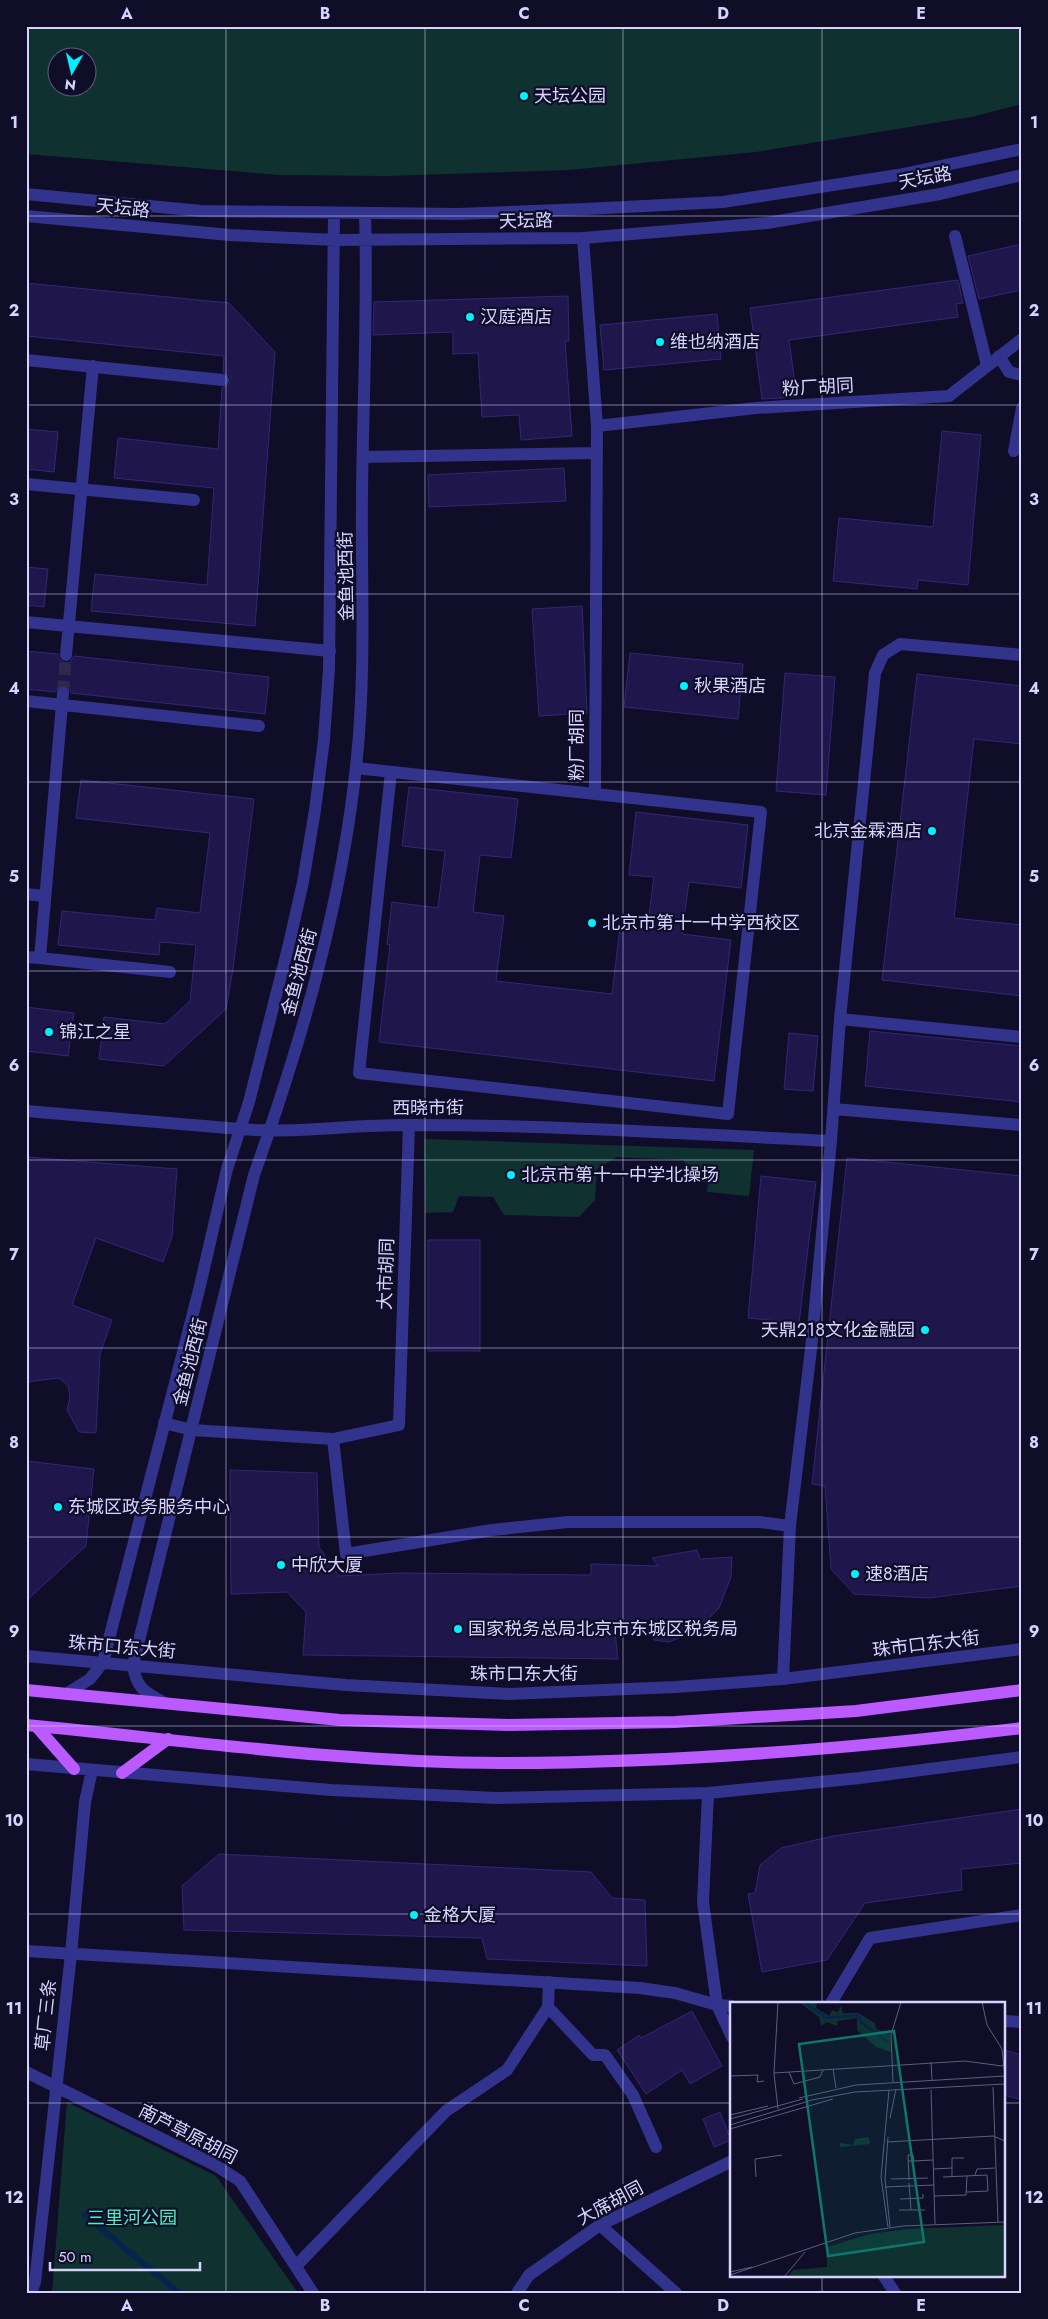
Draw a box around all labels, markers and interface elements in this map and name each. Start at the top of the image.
text: A [120,2,133,25]
text: B [320,2,330,25]
text: C [518,2,530,25]
text: D [717,2,729,25]
text: E [916,2,926,25]
north arrow [48,48,98,98]
text: N [63,74,77,96]
place label: 天坛公园 [534,83,606,109]
marker: 天坛公园 [518,90,530,102]
text: 1 [10,111,18,134]
text: 1 [1030,111,1038,134]
street label: 天坛路 [896,160,954,196]
street label: 天坛路 [95,192,151,224]
street label: 天坛路 [499,208,553,234]
text: 2 [9,299,19,322]
text: 2 [1029,299,1039,322]
place label: 汉庭酒店 [480,304,552,330]
marker: 汉庭酒店 [464,311,476,323]
place label: 维也纳酒店 [670,329,760,355]
marker: 维也纳酒店 [654,336,666,348]
street label: 粉厂胡同 [781,372,855,402]
text: 3 [9,488,19,511]
text: 3 [1029,488,1039,511]
street label: 金鱼池西街 [332,531,360,621]
place label: 秋果酒店 [694,673,766,699]
text: 4 [8,677,20,700]
text: 4 [1028,677,1040,700]
marker: 秋果酒店 [678,680,690,692]
street label: 粉厂胡同 [564,709,590,781]
place label: 北京金霖酒店 [814,818,922,844]
marker: 北京金霖酒店 [926,825,938,837]
text: 5 [9,865,19,888]
text: 5 [1029,865,1039,888]
place label: 北京市第十一中学西校区 [602,910,800,936]
marker: 北京市第十一中学西校区 [586,917,598,929]
street label: 金鱼池西街 [275,925,323,1019]
place label: 锦江之星 [59,1019,131,1045]
marker: 锦江之星 [43,1026,55,1038]
text: 6 [9,1054,19,1077]
text: 6 [1029,1054,1039,1077]
street label: 西晓市街 [392,1095,464,1121]
place label: 北京市第十一中学北操场 [521,1162,719,1188]
marker: 北京市第十一中学北操场 [505,1169,517,1181]
street label: 大市胡同 [372,1238,400,1310]
text: 7 [9,1243,19,1266]
text: 7 [1029,1243,1039,1266]
street label: 金鱼池西街 [166,1315,214,1409]
place label: 天鼎218文化金融园 [761,1317,915,1343]
marker: 天鼎218文化金融园 [919,1324,931,1336]
text: 8 [9,1431,19,1454]
text: 8 [1029,1431,1039,1454]
place label: 东城区政务服务中心 [68,1494,230,1520]
marker: 东城区政务服务中心 [52,1501,64,1513]
place label: 中欣大厦 [291,1552,363,1578]
marker: 中欣大厦 [275,1559,287,1571]
place label: 速8酒店 [865,1561,929,1587]
marker: 速8酒店 [849,1568,861,1580]
place label: 国家税务总局北京市东城区税务局 [468,1616,738,1642]
text: 9 [9,1620,19,1643]
text: 9 [1029,1620,1039,1643]
marker: 国家税务总局北京市东城区税务局 [452,1623,464,1635]
street label: 珠市口东大街 [871,1625,981,1663]
street label: 珠市口东大街 [67,1629,177,1665]
street label: 珠市口东大街 [470,1661,578,1687]
text: 10 [5,1809,23,1832]
text: 10 [1025,1809,1043,1832]
place label: 金格大厦 [424,1902,496,1928]
marker: 金格大厦 [408,1909,420,1921]
street label: 草厂三条 [29,1978,63,2052]
text: 11 [6,1997,22,2020]
text: 11 [1026,1997,1042,2020]
inset map [730,2002,1006,2276]
street label: 南芦草原胡同 [134,2098,242,2170]
street label: 大席胡同 [572,2175,648,2231]
text: 12 [5,2186,23,2209]
text: 12 [1025,2186,1043,2209]
park label: 三里河公园 [87,2205,177,2231]
scale bar [50,2239,200,2271]
text: 50 m [58,2246,92,2268]
text: A [120,2294,133,2317]
text: B [320,2294,330,2317]
text: C [518,2294,530,2317]
text: D [717,2294,729,2317]
text: E [916,2294,926,2317]

